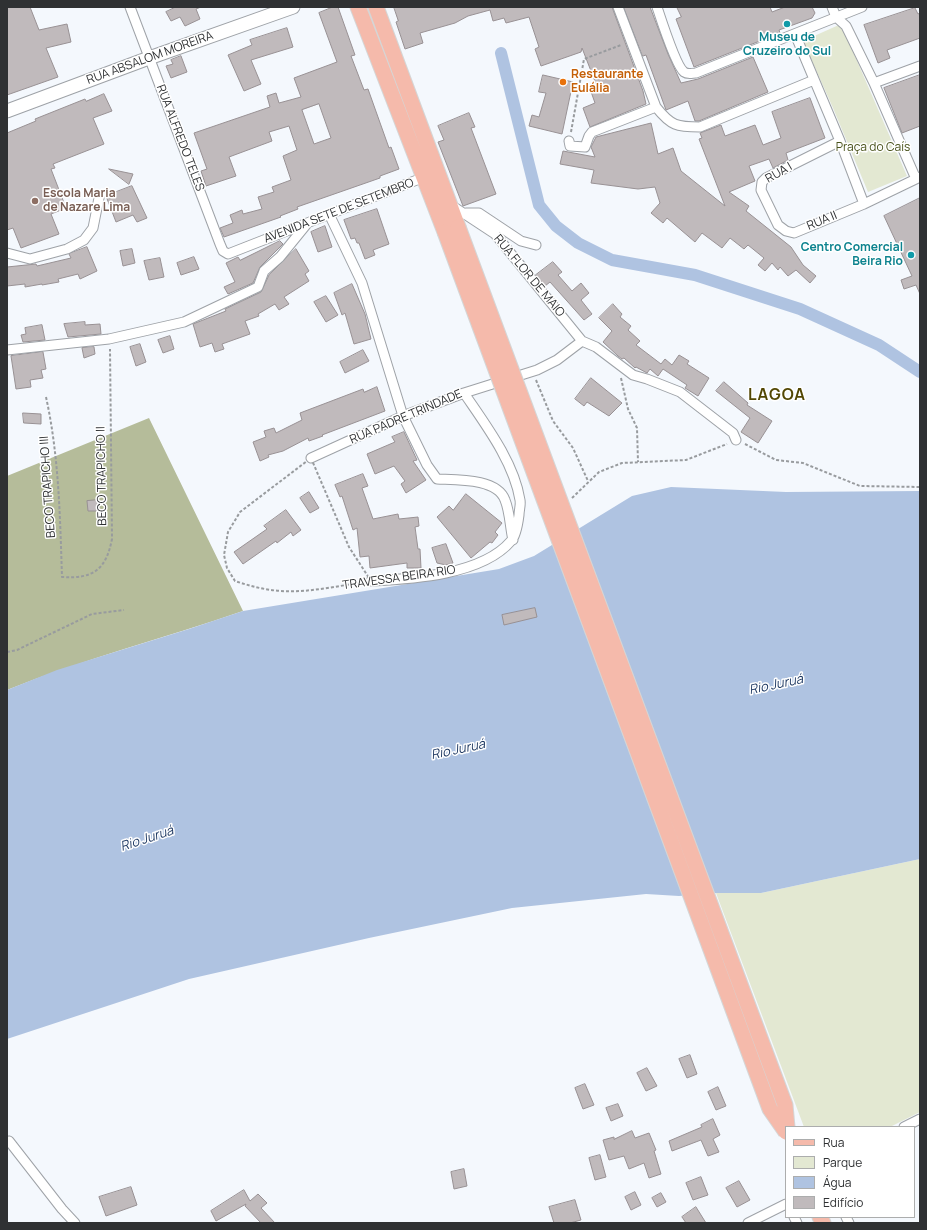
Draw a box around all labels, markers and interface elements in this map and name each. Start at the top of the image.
marker: Museu de Cruzeiro do Sul [782,19,792,29]
street label: RUA ABSALOM MOREIRA [85,28,215,88]
place label: Museu de Cruzeiro do Sul [743,31,831,59]
place label: Restaurante Eulália [571,68,643,96]
marker: Restaurante Eulália [558,77,568,87]
street label: RUA ALFREDO TELES [153,83,207,193]
park label: Praça do Caís [836,141,910,155]
street label: RUA I [763,160,795,186]
street label: AVENIDA SETE DE SETEMBRO [262,176,416,246]
place label: Escola Maria de Nazare Lima [43,187,130,215]
marker: Escola Maria de Nazare Lima [30,196,40,206]
street label: RUA II [805,208,839,234]
street label: RUA FLOR DE MAIO [490,232,568,320]
place label: Centro Comercial Beira Rio [801,241,903,269]
marker: Centro Comercial Beira Rio [906,250,916,260]
district label: LAGOA [748,386,806,406]
street label: RUA PADRE TRINDADE [348,387,464,447]
street label: BECO TRAPICHO II [94,426,110,526]
street label: BECO TRAPICHO III [37,436,59,538]
street label: TRAVESSA BEIRA RIO [342,563,456,593]
water label: Rio Juruá [748,672,804,698]
water label: Rio Juruá [430,737,486,763]
water label: Rio Juruá [118,823,176,855]
legend [785,1126,915,1218]
text: Rua [823,1134,844,1151]
text: Parque [823,1154,862,1171]
text: Água [823,1174,852,1191]
text: Edifício [823,1194,863,1211]

